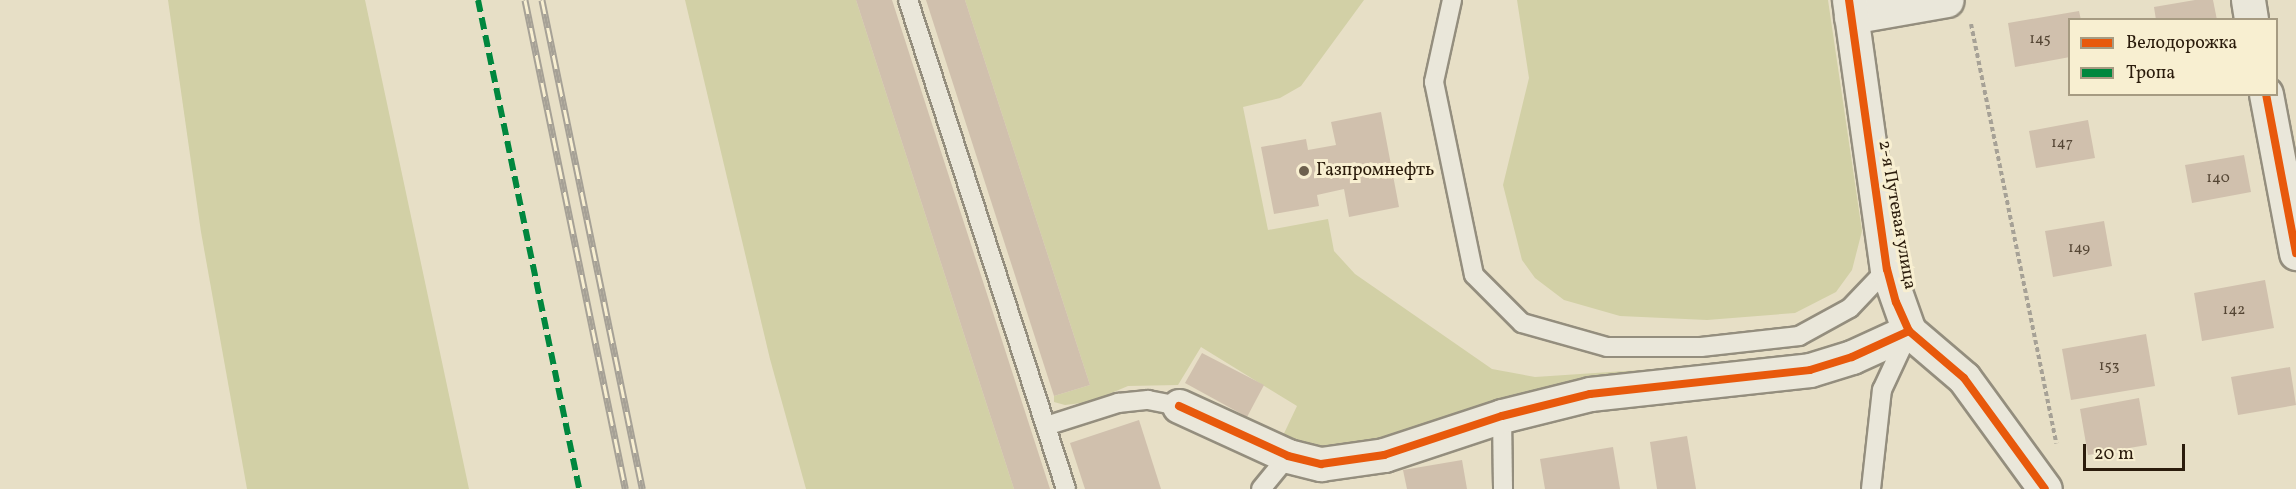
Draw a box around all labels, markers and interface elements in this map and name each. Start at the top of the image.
legend [2068,18,2278,96]
house number: 145 [2029,31,2051,49]
text: Велодорожка [2126,31,2237,56]
text: Тропа [2126,61,2175,86]
house number: 147 [2051,135,2073,153]
street label: 2-я Путевая улица [1872,138,1920,292]
place label: Газпромнефть [1316,160,1434,182]
marker: Газпромнефть [1297,164,1311,178]
house number: 140 [2206,170,2230,188]
house number: 149 [2068,240,2090,258]
house number: 142 [2223,302,2245,320]
house number: 153 [2099,358,2119,376]
scale bar [2086,432,2188,470]
text: 20 m [2094,442,2134,467]

